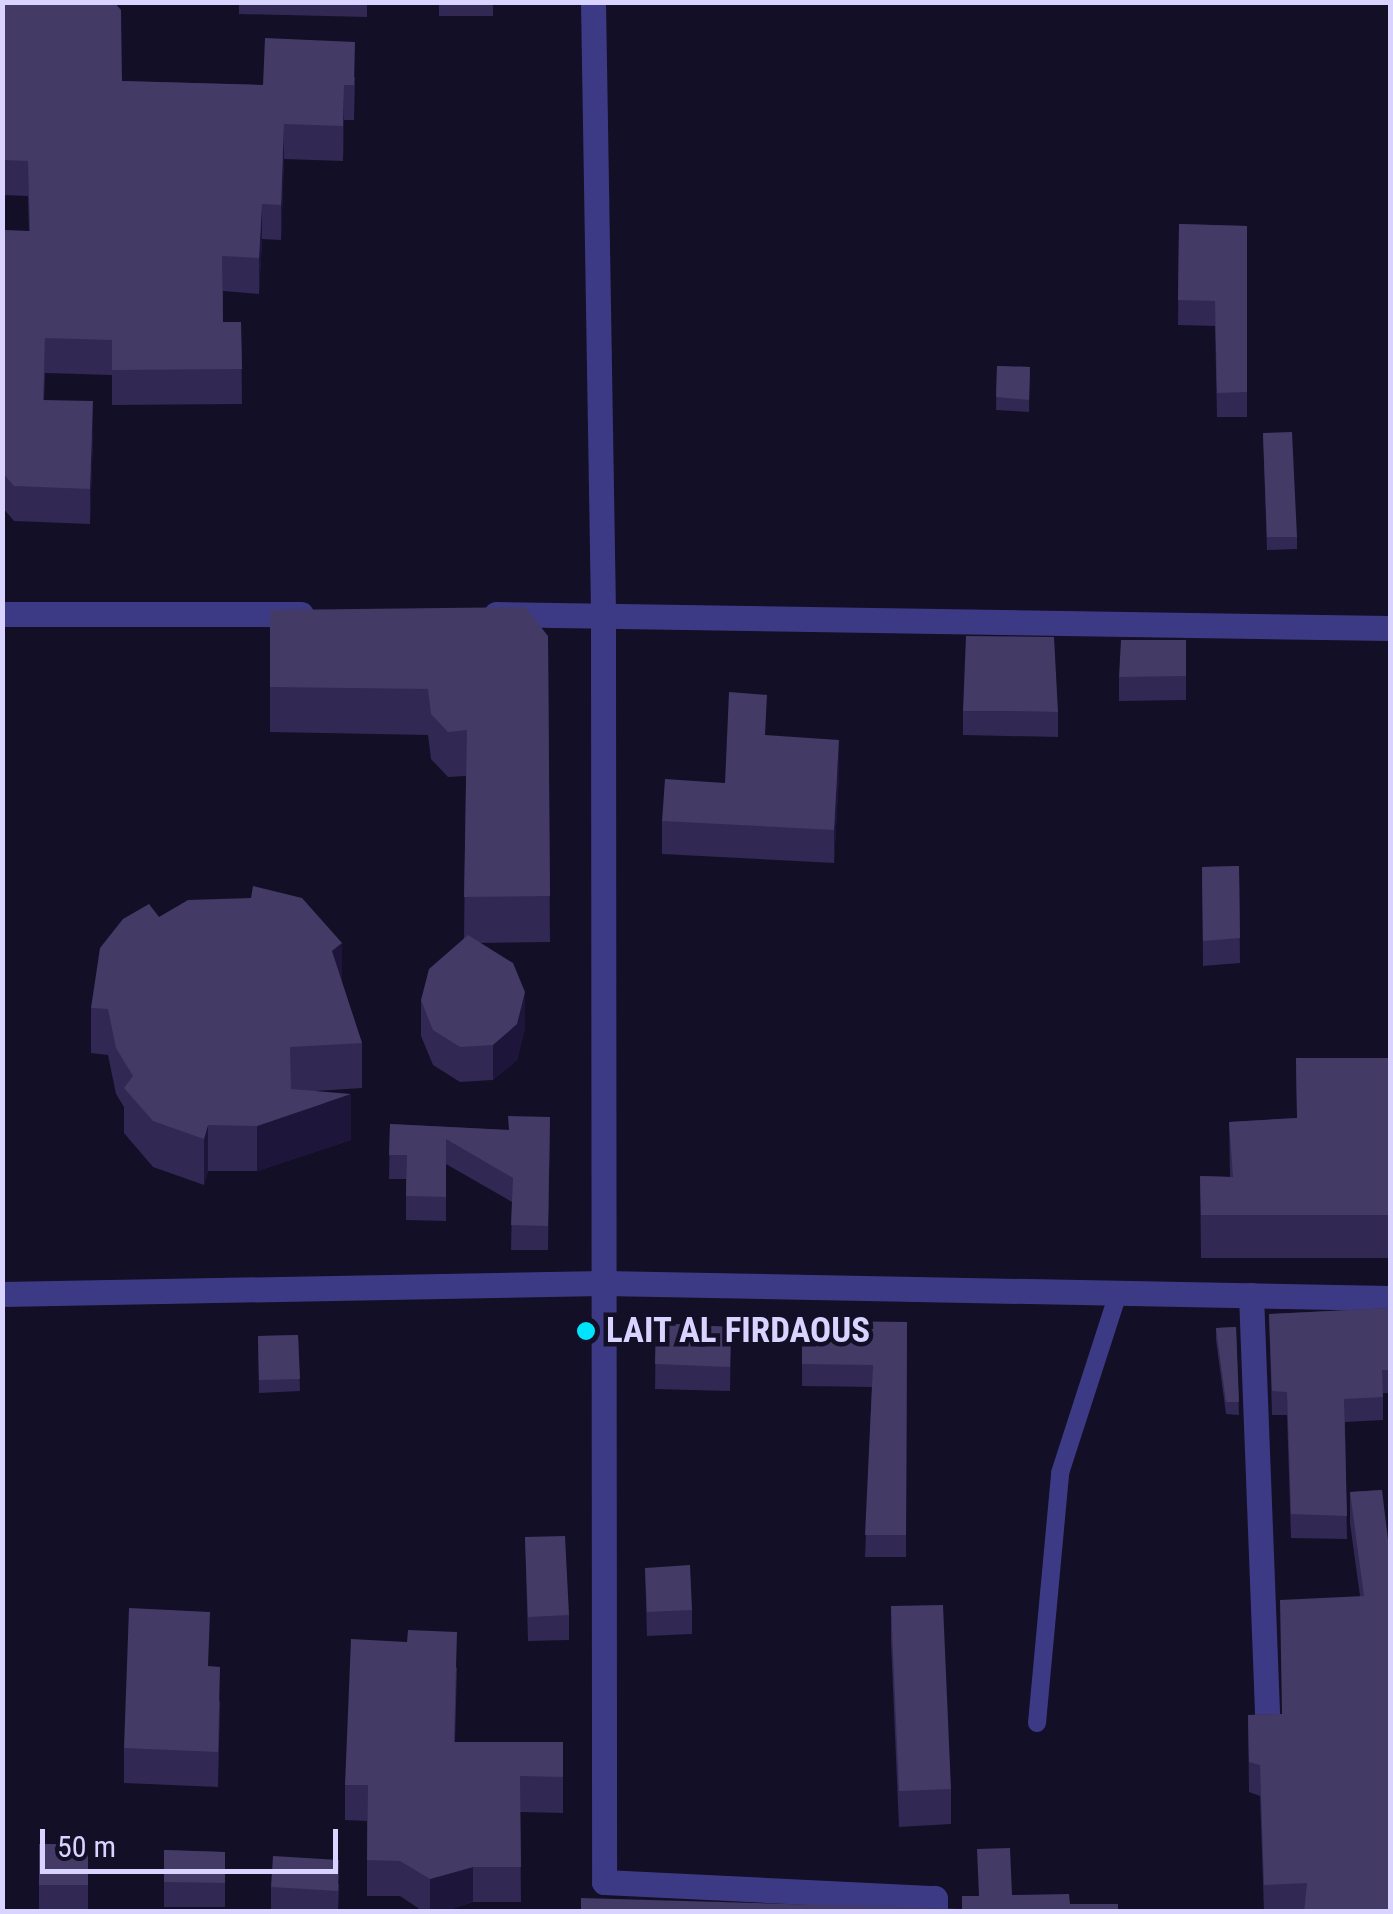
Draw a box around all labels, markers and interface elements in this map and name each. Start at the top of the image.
place label: LAIT AL FIRDAOUS [606,1310,871,1352]
marker: LAIT AL FIRDAOUS [575,1320,597,1342]
scale bar [45,1809,342,1871]
text: 50 m [57,1829,116,1864]

